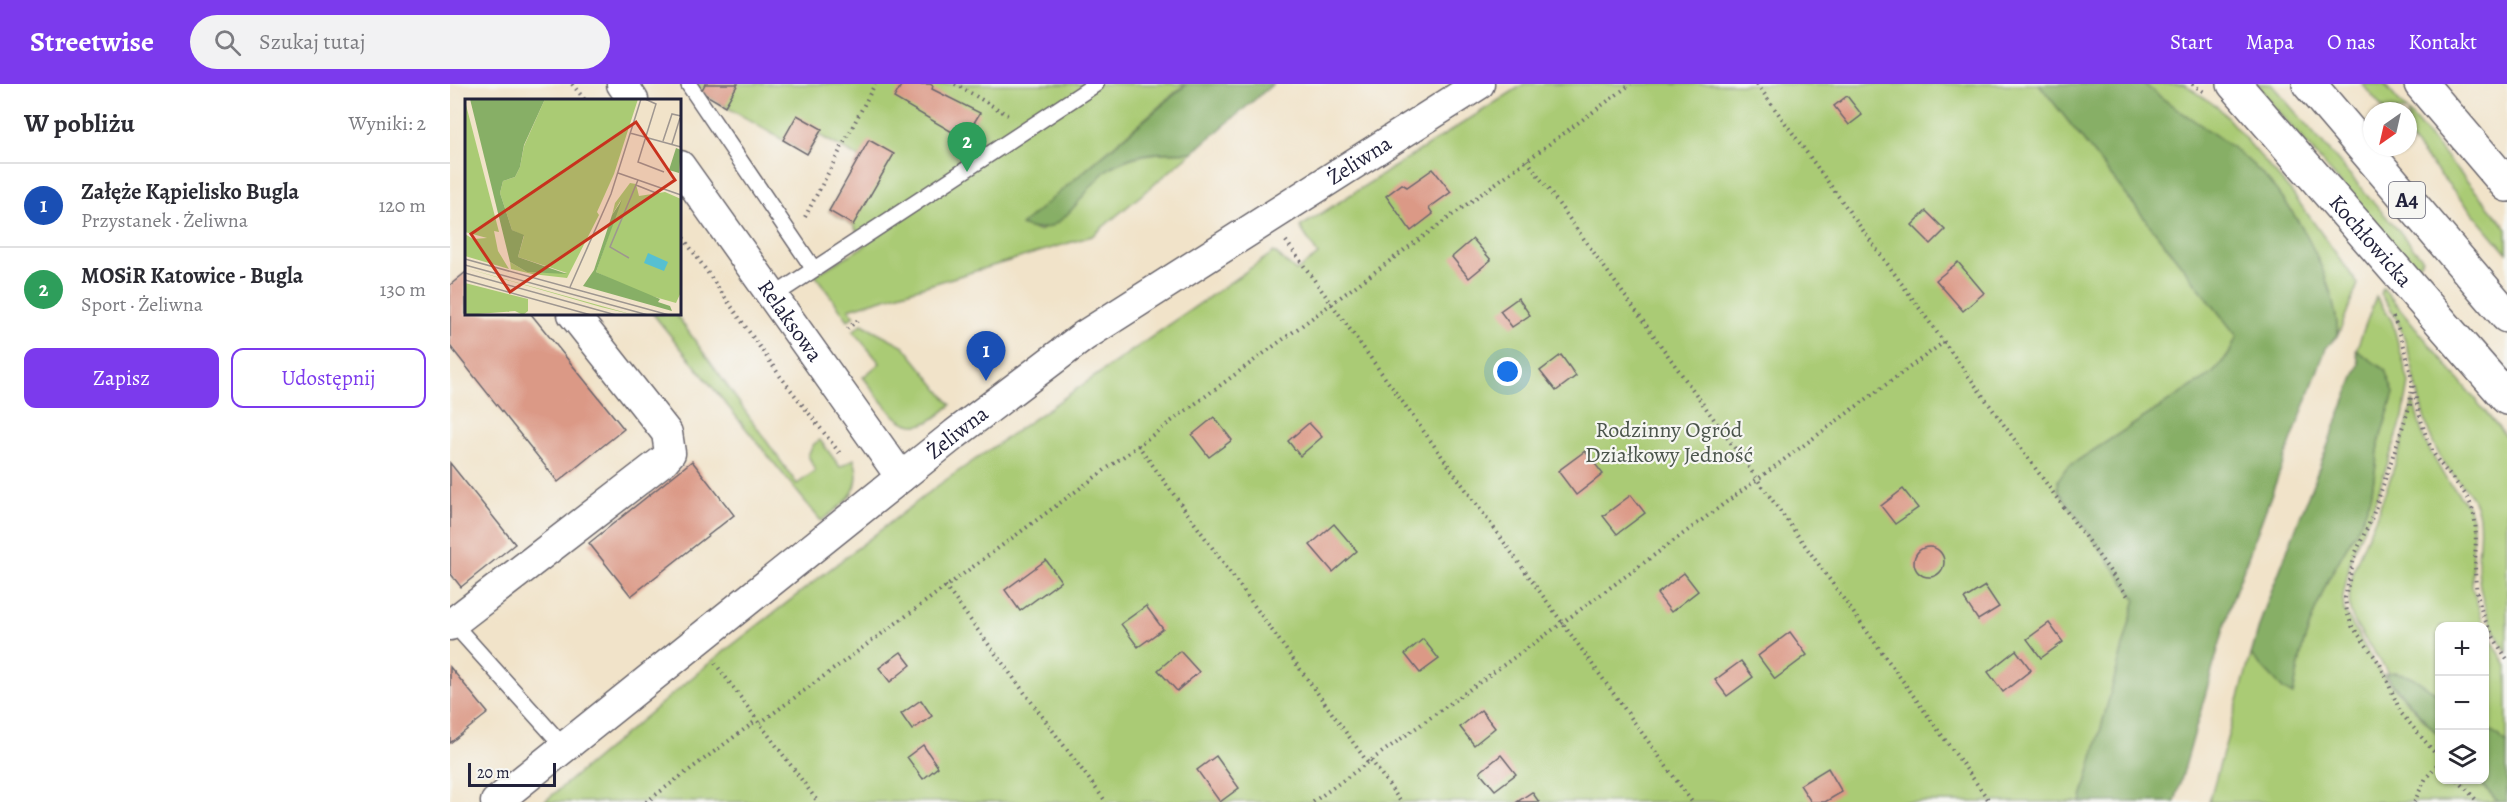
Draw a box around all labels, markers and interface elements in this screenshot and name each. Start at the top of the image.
search box [190,15,610,69]
text: Streetwise [30,23,154,61]
icon: search [211,26,244,59]
text: Szukaj tutaj [259,27,365,57]
text: Start [2170,28,2213,56]
text: Mapa [2246,28,2294,56]
text: O nas [2327,28,2375,56]
text: Kontakt [2408,28,2477,56]
inset map [465,99,681,315]
north arrow [2363,102,2417,156]
text: W pobliżu [24,106,135,141]
text: Wyniki: 2 [349,110,426,137]
pin: 2 [948,122,986,172]
street label: Żeliwna [1321,128,1398,192]
text: Załęże Kąpielisko Bugla [81,177,299,207]
road number: A4 [2389,182,2425,218]
street label: Kochłowicka [2322,188,2420,294]
text: 1 [40,192,47,219]
text: 120 m [378,192,426,219]
text: Przystanek · Żeliwna [81,207,248,234]
text: MOSiR Katowice - Bugla [81,261,303,291]
street label: Relaksowa [751,274,830,369]
text: 2 [39,276,48,303]
text: 130 m [380,276,426,303]
text: Sport · Żeliwna [81,291,203,318]
pin: 1 [966,332,1006,381]
button: Zapisz [24,348,219,408]
button: Udostępnij [231,348,426,408]
your location [1493,357,1522,386]
street label: Żeliwna [920,398,995,466]
park label: Rodzinny Ogród Działkowy Jedność [1585,415,1753,470]
map controls [2435,622,2489,784]
button: + [2435,622,2489,676]
button: − [2435,676,2489,730]
button: layers [2435,730,2489,784]
scale bar [468,760,556,788]
text: 20 m [477,762,510,784]

